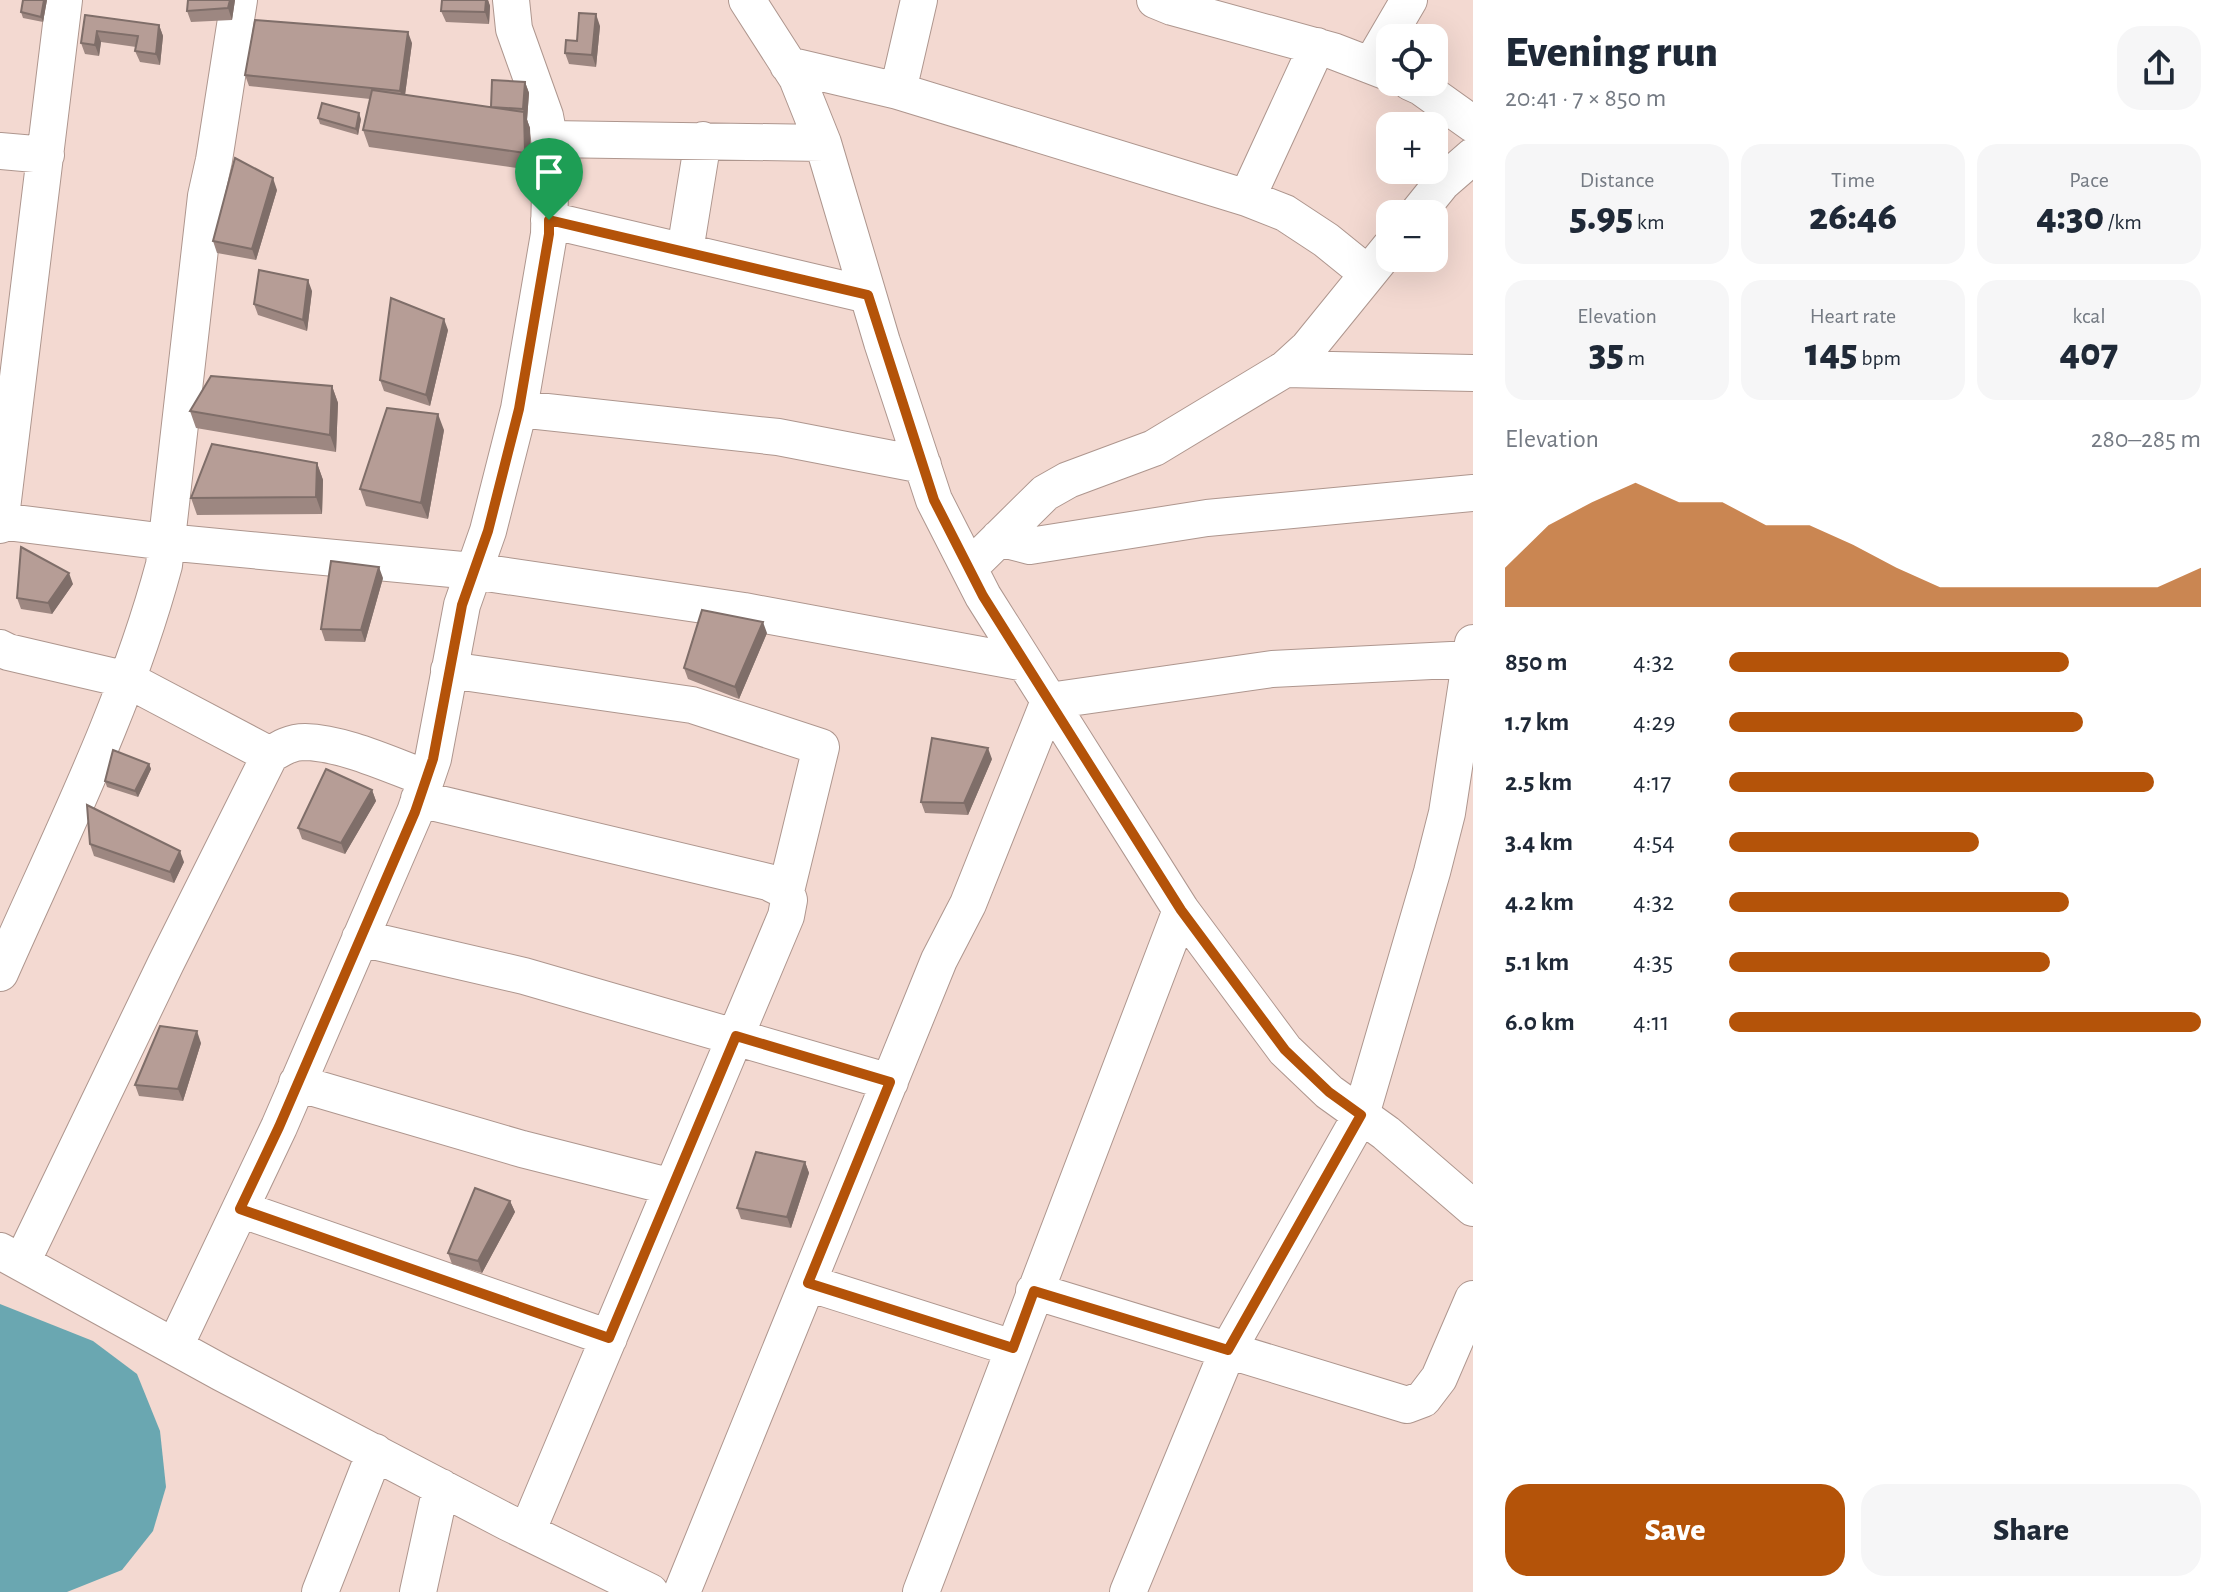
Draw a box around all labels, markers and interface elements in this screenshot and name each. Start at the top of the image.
map controls [1376,24,1448,272]
button: locate [1376,24,1448,96]
button: share [2117,26,2201,110]
text: Evening run [1505,31,1718,75]
text: 20:41 · 7 × 850 m [1505,85,1666,111]
button: + [1376,112,1448,184]
pin [515,138,583,220]
icon: arrive [527,150,571,194]
text: Distance [1580,169,1654,191]
text: Time [1831,169,1875,191]
text: Pace [2069,169,2109,191]
text: 5.95 [1570,197,1633,237]
text: 26:46 [1809,197,1897,237]
text: 4:30 [2036,197,2104,237]
button: − [1376,200,1448,272]
text: km [1633,211,1665,233]
text: /km [2104,211,2142,233]
text: Elevation [1577,305,1657,327]
text: Heart rate [1810,305,1896,327]
text: kcal [2072,305,2106,327]
text: 35 [1589,333,1624,373]
text: 145 [1805,333,1858,373]
text: 407 [2060,333,2118,373]
text: m [1624,347,1645,369]
text: bpm [1858,347,1901,369]
text: Elevation [1505,426,1599,452]
text: 280–285 m [2091,426,2201,452]
text: 850 m [1505,649,1568,675]
text: 4:32 [1633,649,1674,675]
text: 1.7 km [1505,709,1569,735]
text: 4:29 [1633,709,1676,735]
text: 2.5 km [1505,769,1572,795]
text: 4:17 [1633,769,1671,795]
text: 3.4 km [1505,829,1573,855]
text: 4:54 [1633,829,1675,855]
text: 4.2 km [1505,889,1574,915]
text: 4:32 [1633,889,1674,915]
text: 5.1 km [1505,949,1569,975]
text: 4:35 [1633,949,1673,975]
text: 6.0 km [1505,1009,1575,1035]
text: 4:11 [1633,1009,1669,1035]
button: Save [1505,1484,1845,1576]
button: Share [1861,1484,2201,1576]

